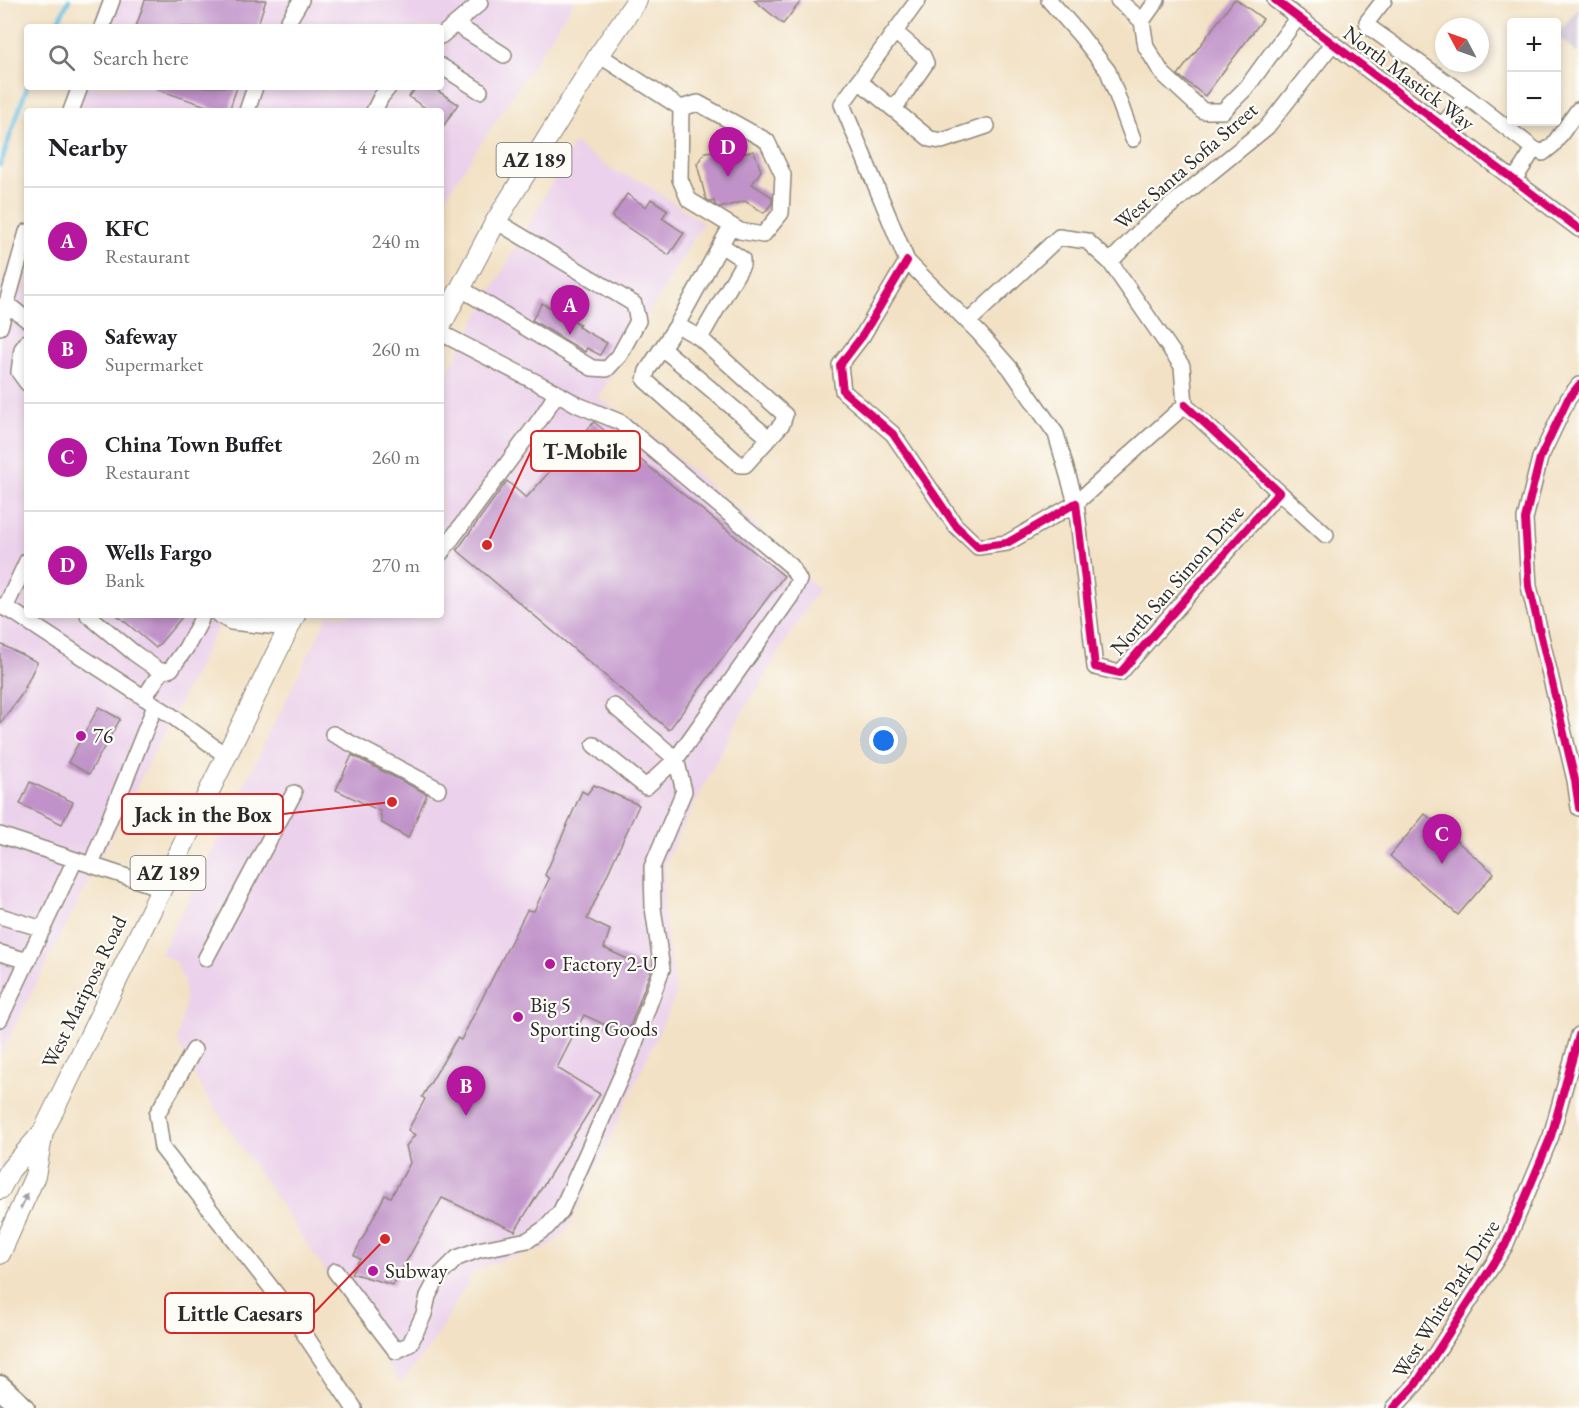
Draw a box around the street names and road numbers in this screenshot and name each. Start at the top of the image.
street label: North Mastick Way [1338,19,1481,136]
street label: West Santa Sofia Street [1108,96,1263,235]
road number: AZ 189 [496,143,572,177]
street label: North San Simon Drive [1104,499,1249,661]
road number: AZ 189 [130,856,206,890]
street label: West Mariposa Road [35,911,132,1073]
street label: West White Park Drive [1386,1214,1505,1383]

